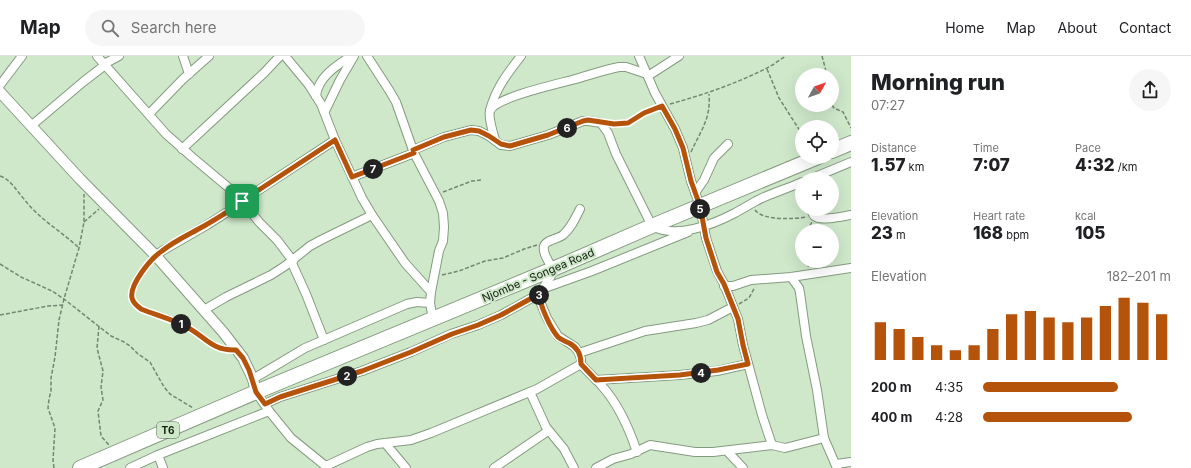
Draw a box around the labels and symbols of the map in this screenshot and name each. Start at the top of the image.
north arrow [795,68,839,112]
pin: 6 [557,118,577,138]
pin: 7 [363,159,383,179]
pin [225,184,259,218]
pin: 5 [690,199,710,219]
street label: Njombe - Songea Road [480,245,596,305]
pin: 3 [529,285,549,305]
pin: 1 [171,314,191,334]
pin: 4 [691,363,711,383]
pin: 2 [337,366,357,386]
road number: T6 [157,422,179,438]

